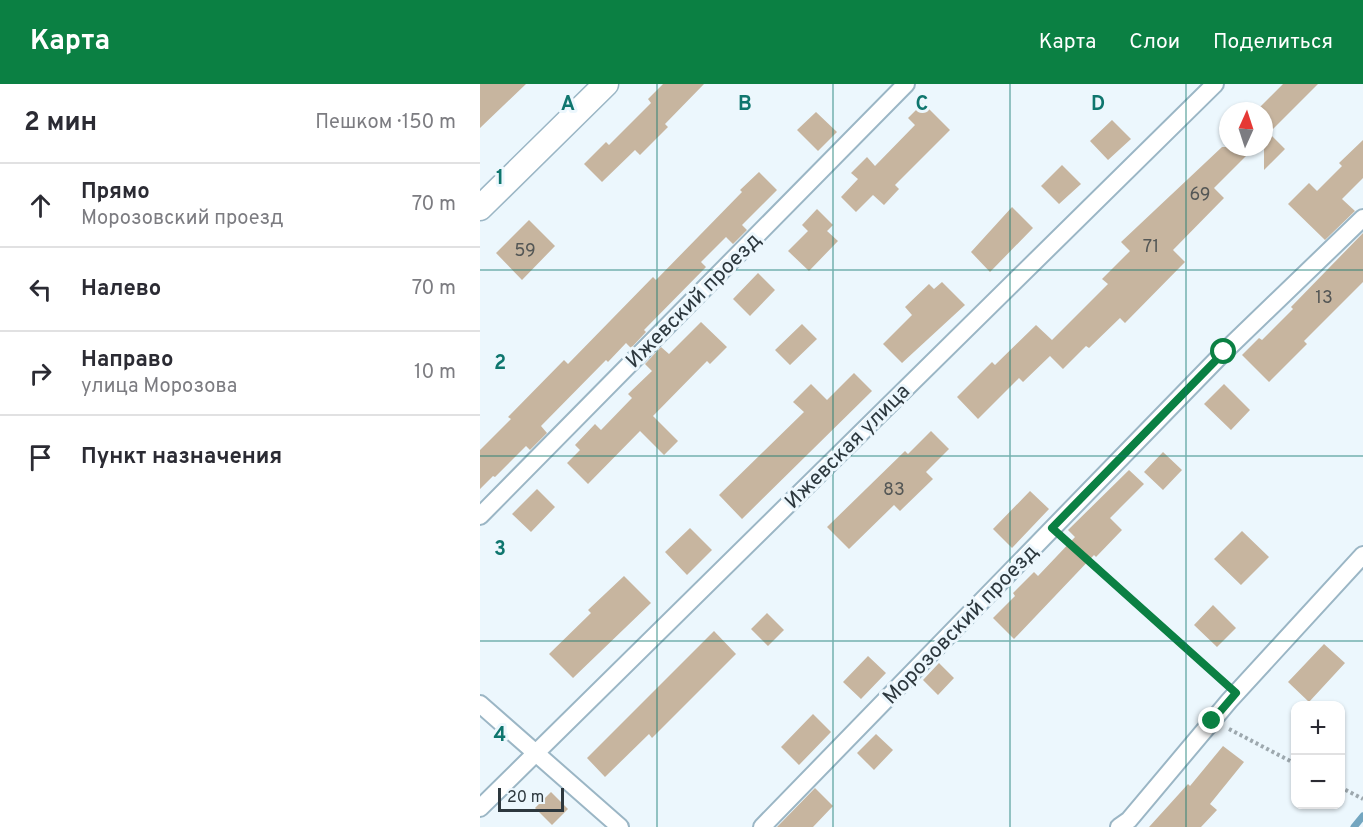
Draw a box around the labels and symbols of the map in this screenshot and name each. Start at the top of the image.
text: A [561,92,575,118]
text: B [738,92,752,118]
text: C [916,92,928,118]
text: D [1091,92,1105,118]
north arrow [1219,102,1273,156]
text: 1 [496,166,504,192]
house number: 69 [1190,184,1210,207]
street label: Ижевский проезд [621,228,768,375]
house number: 71 [1143,236,1159,259]
house number: 59 [514,240,536,263]
house number: 13 [1315,287,1333,310]
route start [1210,338,1236,364]
text: 2 [494,351,506,377]
street label: Ижевская улица [780,379,916,515]
house number: 83 [883,479,905,502]
text: 3 [494,537,506,563]
street label: Морозовский проезд [877,539,1045,711]
route end [1198,707,1224,733]
text: 4 [494,723,506,749]
scale bar [498,785,564,812]

